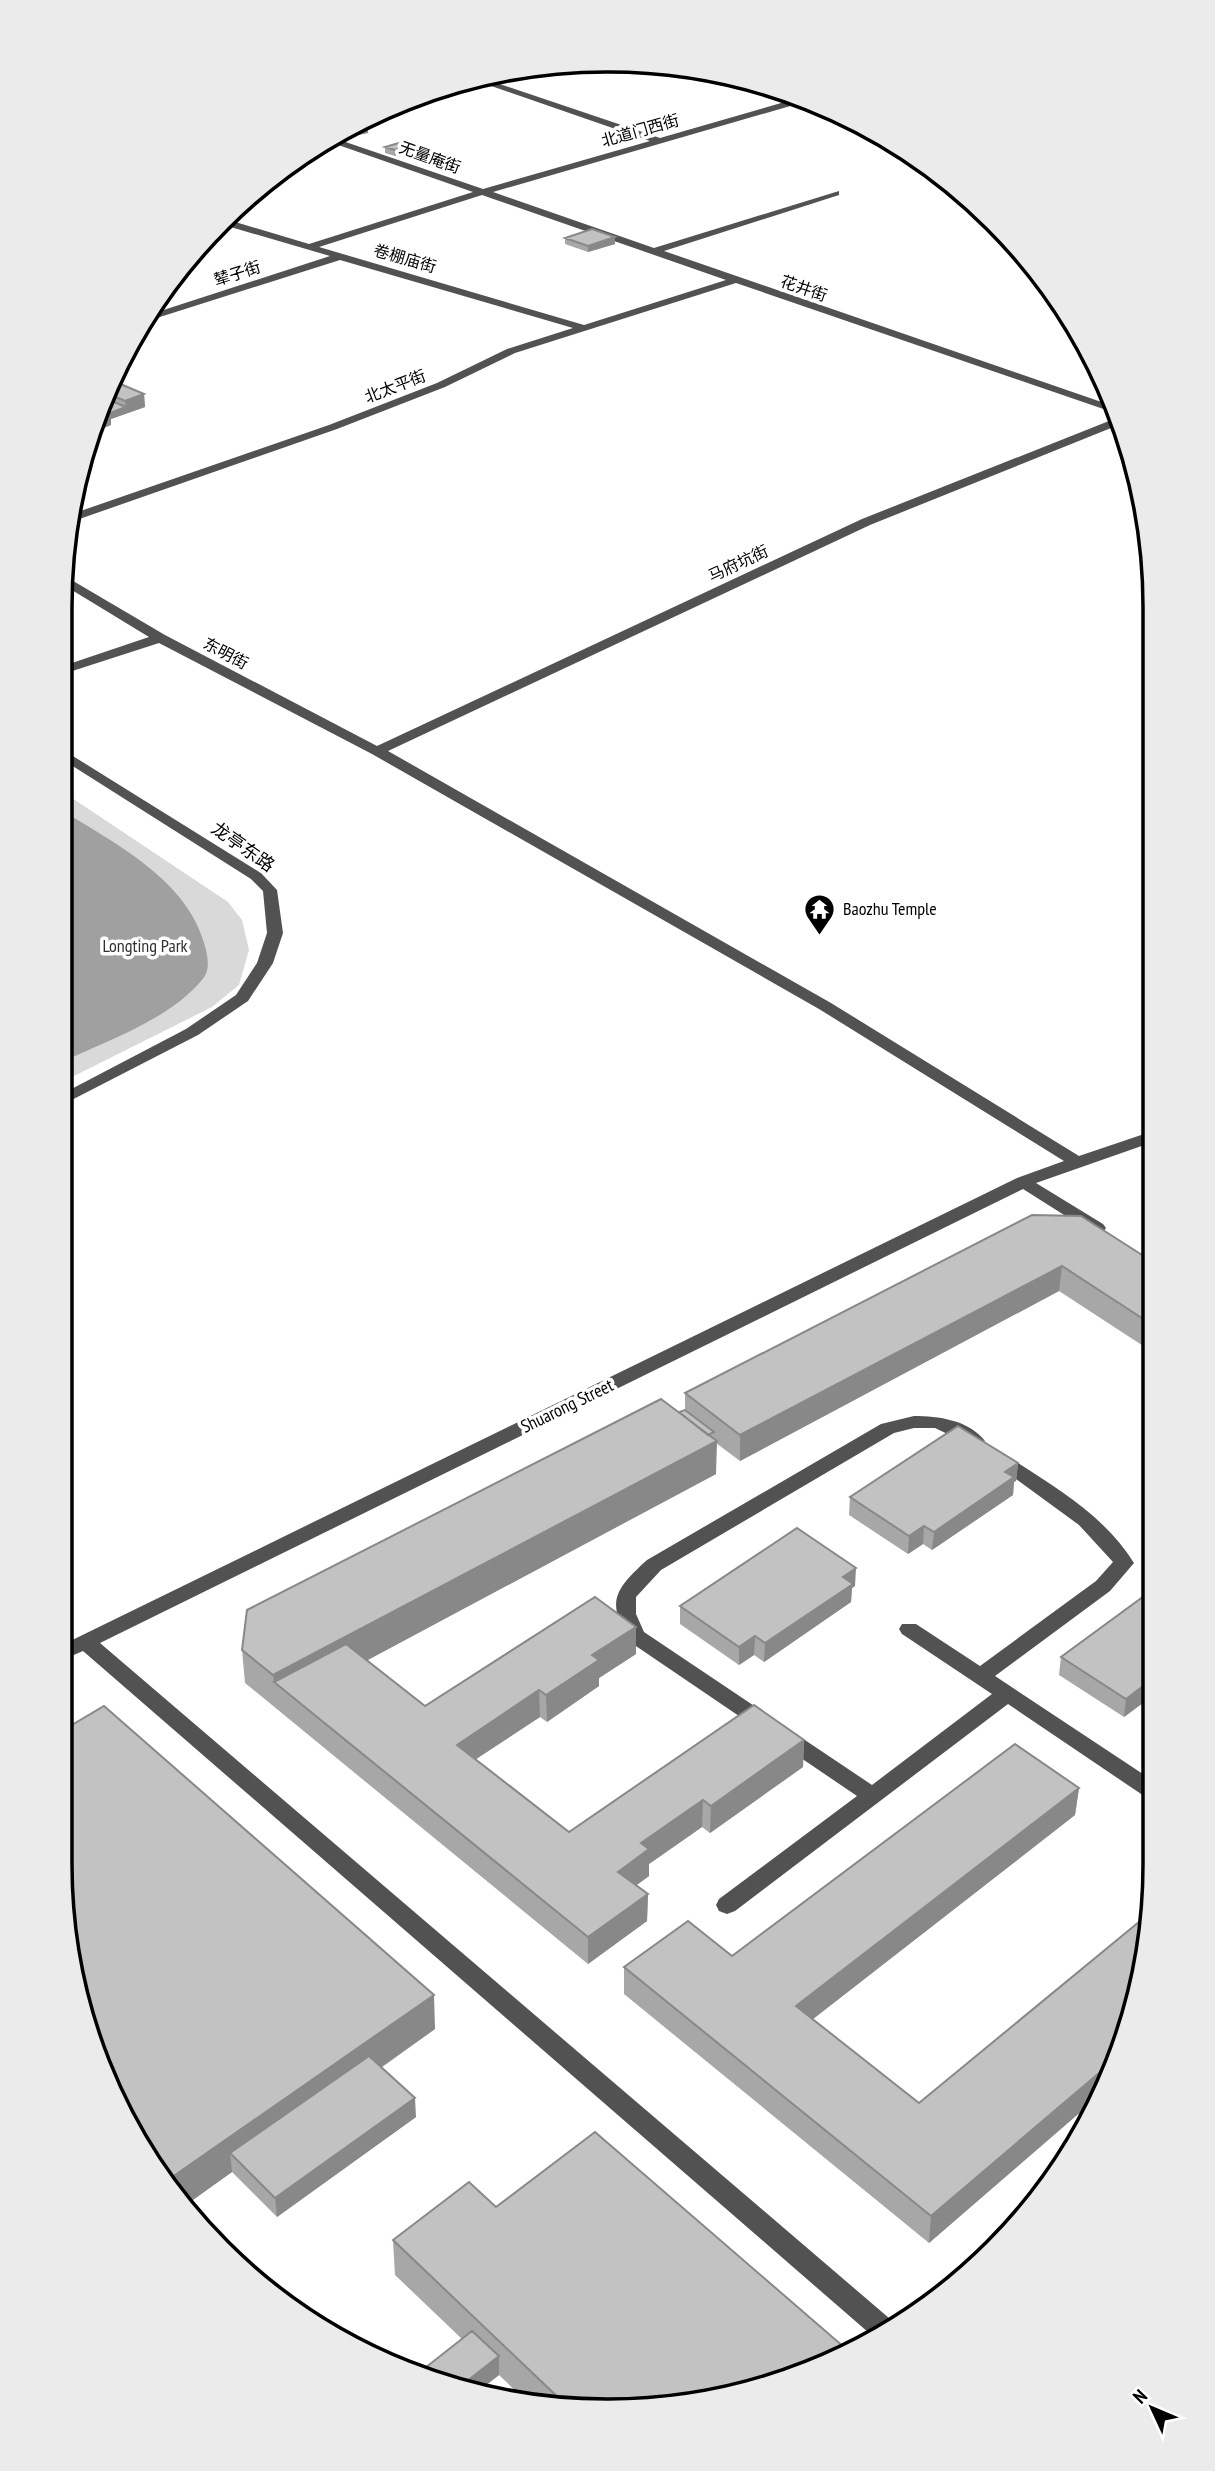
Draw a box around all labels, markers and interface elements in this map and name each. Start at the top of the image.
street label: 北道门西街 [599,109,681,151]
street label: 无量庵街 [397,137,463,177]
street label: 卷棚庙街 [371,240,439,276]
street label: 辇子街 [211,256,263,290]
street label: 花井街 [778,271,830,305]
street label: 北太平街 [362,365,428,407]
street label: 马府坑街 [705,540,771,586]
street label: 东明街 [200,633,252,673]
street label: 龙亭东路 [207,817,279,877]
temple icon: Baozhu Temple [803,892,837,936]
place label: Baozhu Temple [843,897,937,920]
park label: Longting Park [102,934,188,957]
street label: Shuarong Street [517,1373,617,1438]
north arrow [1117,2373,1187,2443]
text: N [1128,2384,1152,2408]

